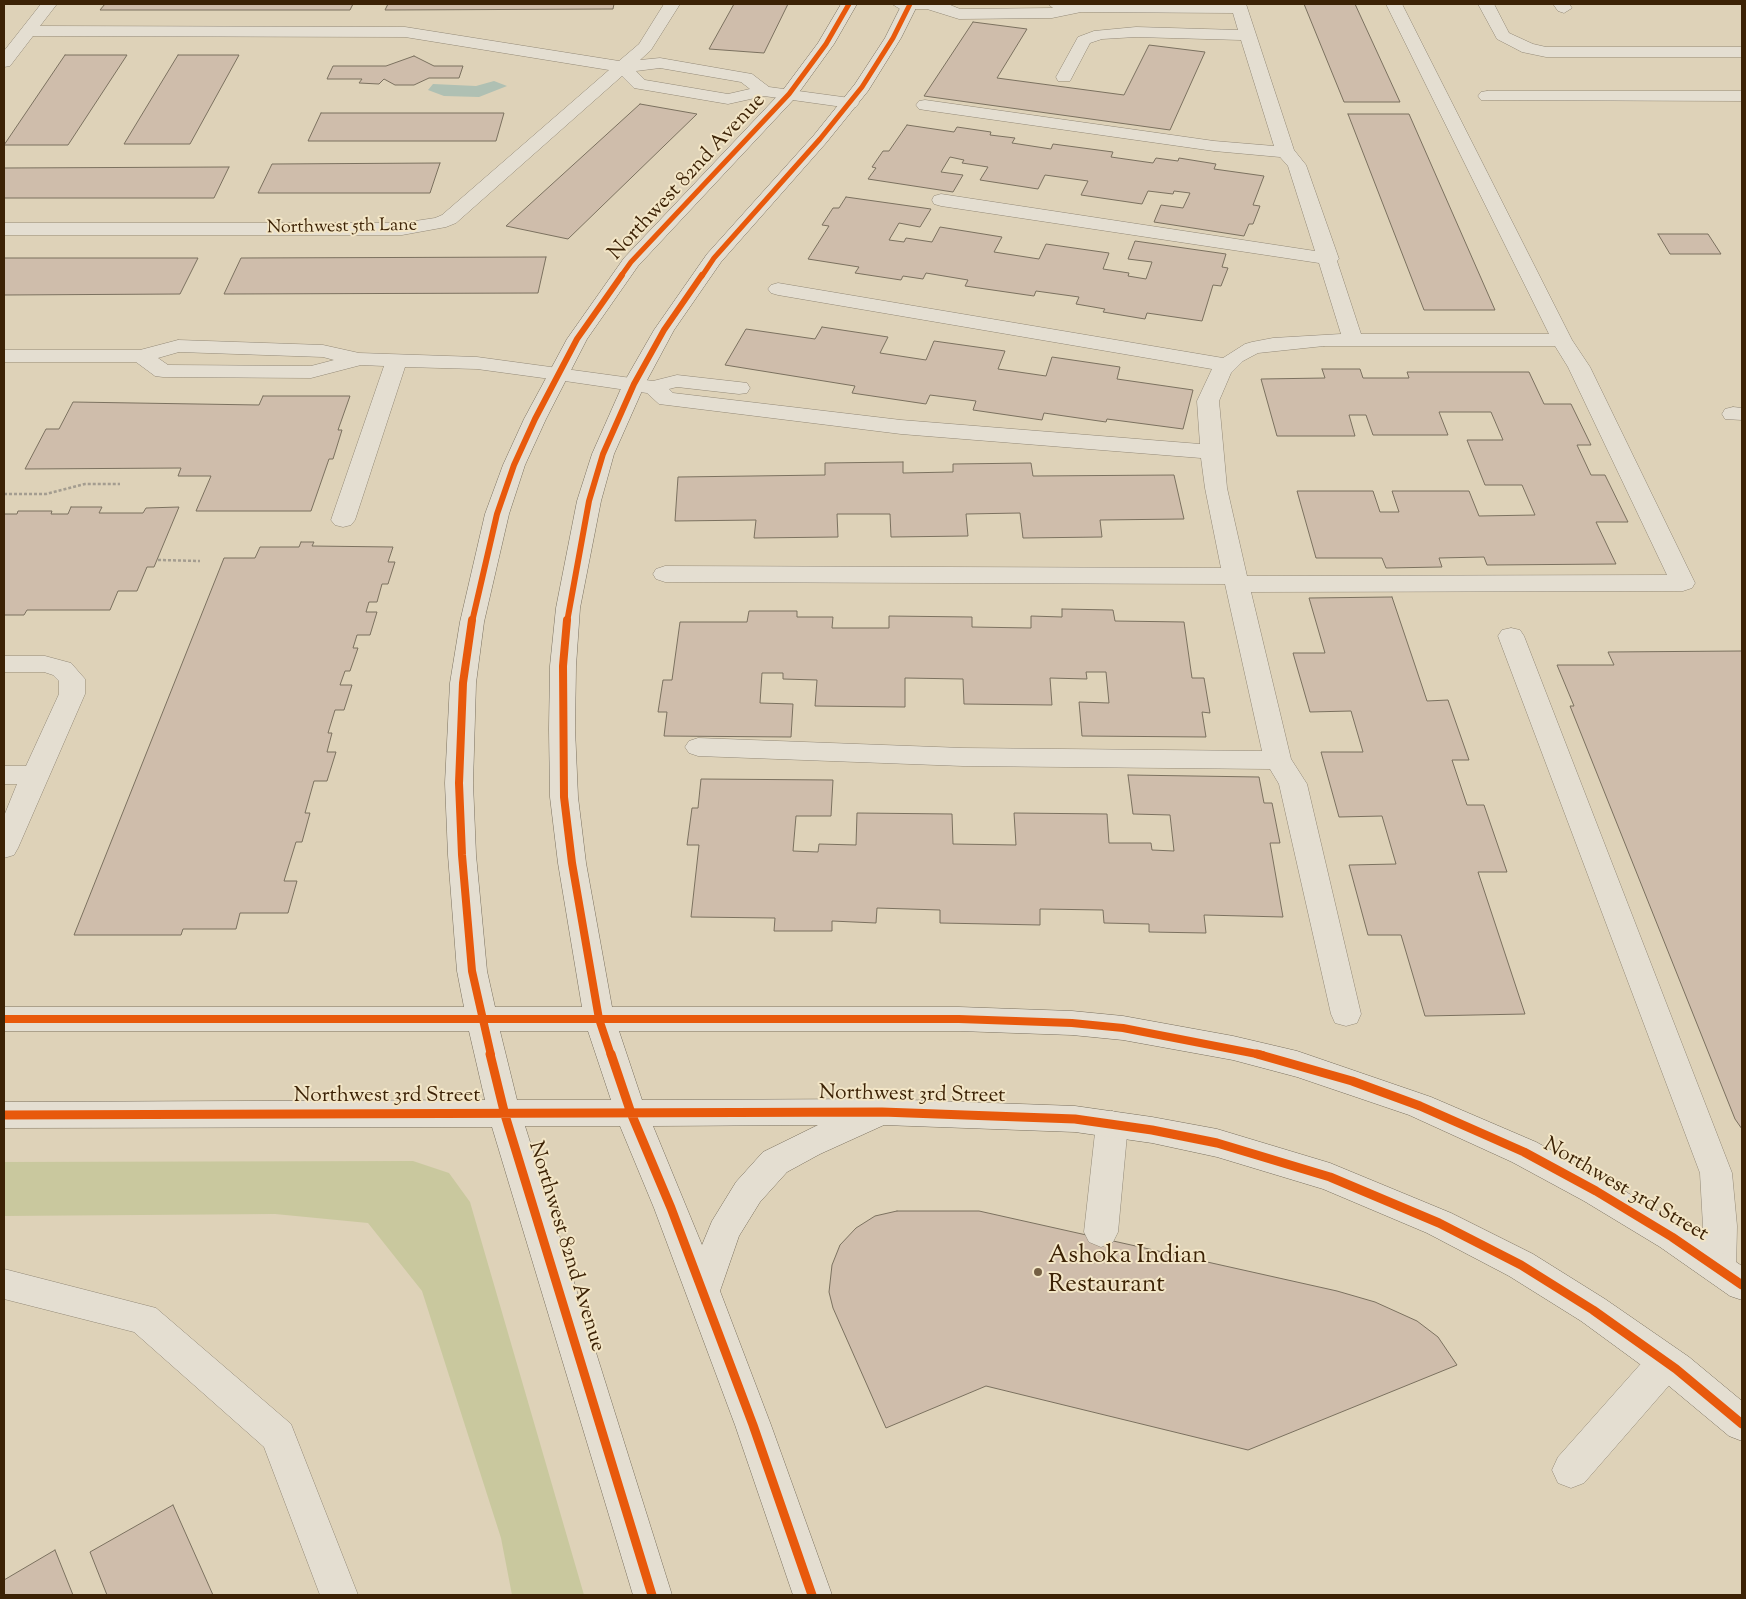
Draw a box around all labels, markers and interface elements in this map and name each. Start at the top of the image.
street label: Northwest 82nd Avenue [604,89,772,267]
street label: Northwest 5th Lane [267,216,417,240]
street label: Northwest 3rd Street [818,1082,1006,1110]
street label: Northwest 3rd Street [294,1084,480,1110]
street label: Northwest 3rd Street [1538,1133,1712,1249]
street label: Northwest 82nd Avenue [521,1139,609,1355]
place label: Ashoka Indian Restaurant [1048,1243,1207,1302]
marker: Ashoka Indian Restaurant [1032,1266,1044,1278]

